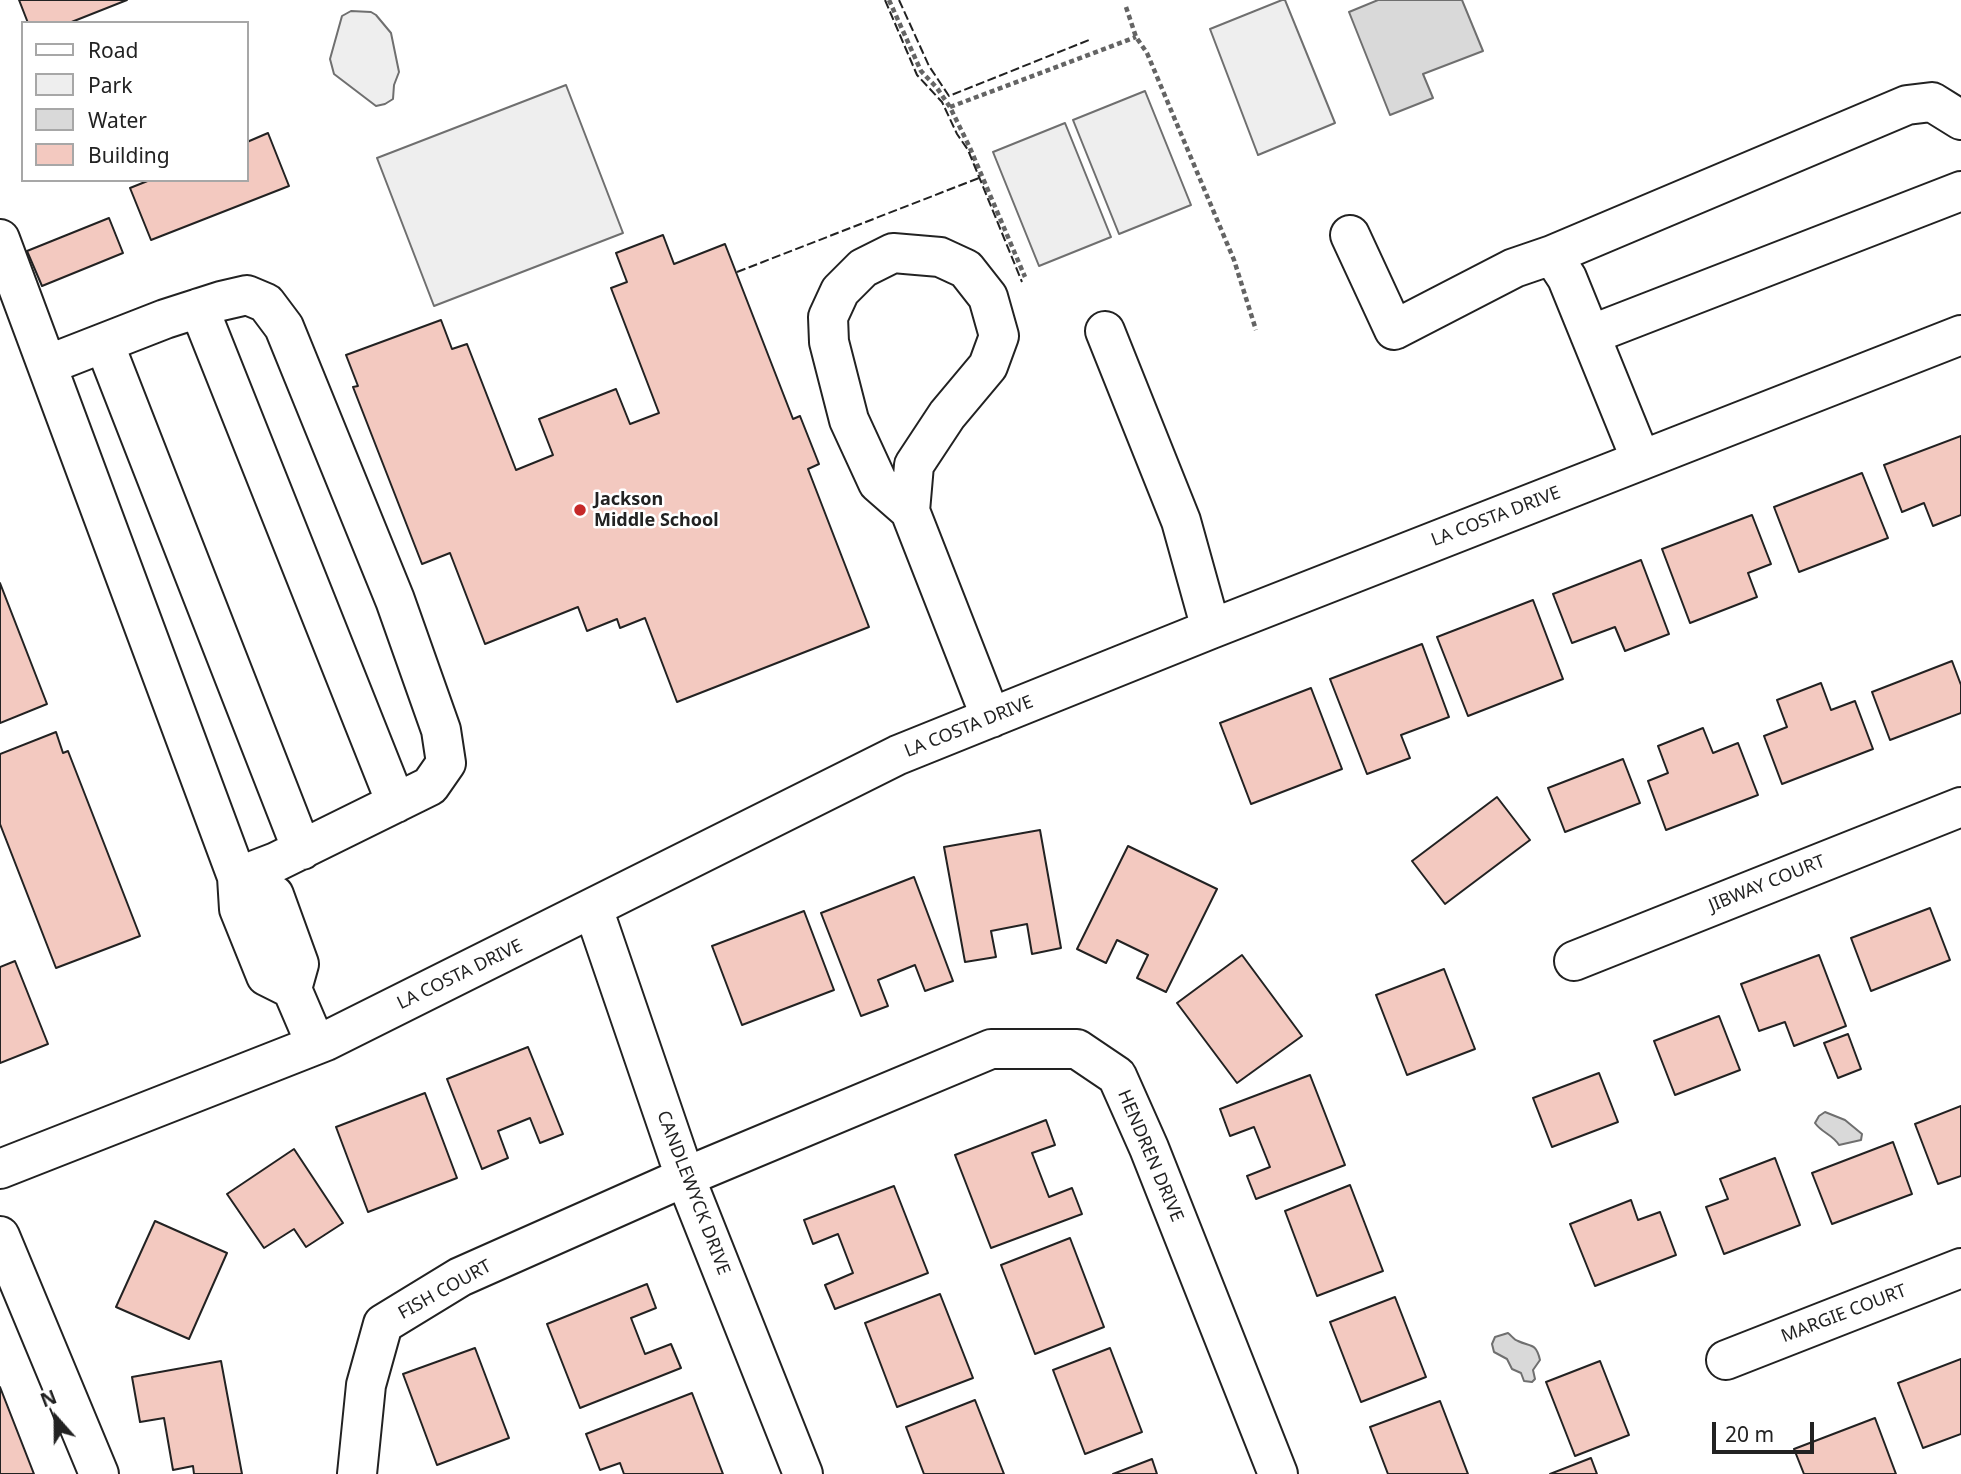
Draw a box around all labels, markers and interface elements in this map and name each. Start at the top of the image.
legend [21,21,248,182]
text: Road [88,36,138,64]
text: Park [88,71,132,99]
text: Water [88,106,147,134]
text: Building [88,141,170,169]
street label: LA COSTA DRIVE [1428,482,1564,552]
place label: Jackson Middle School [594,489,719,532]
marker: Jackson Middle School [572,502,588,518]
street label: LA COSTA DRIVE [902,691,1036,763]
street label: JIBWAY COURT [1706,851,1828,917]
street label: LA COSTA DRIVE [394,935,526,1015]
street label: HENDREN DRIVE [1113,1087,1187,1225]
street label: CANDLEWYCK DRIVE [652,1108,734,1278]
street label: FISH COURT [395,1256,495,1324]
street label: MARGIE COURT [1778,1280,1910,1348]
north arrow [21,1383,91,1453]
text: N [37,1383,60,1413]
scale bar [1716,1408,1818,1452]
text: 20 m [1725,1420,1774,1448]

